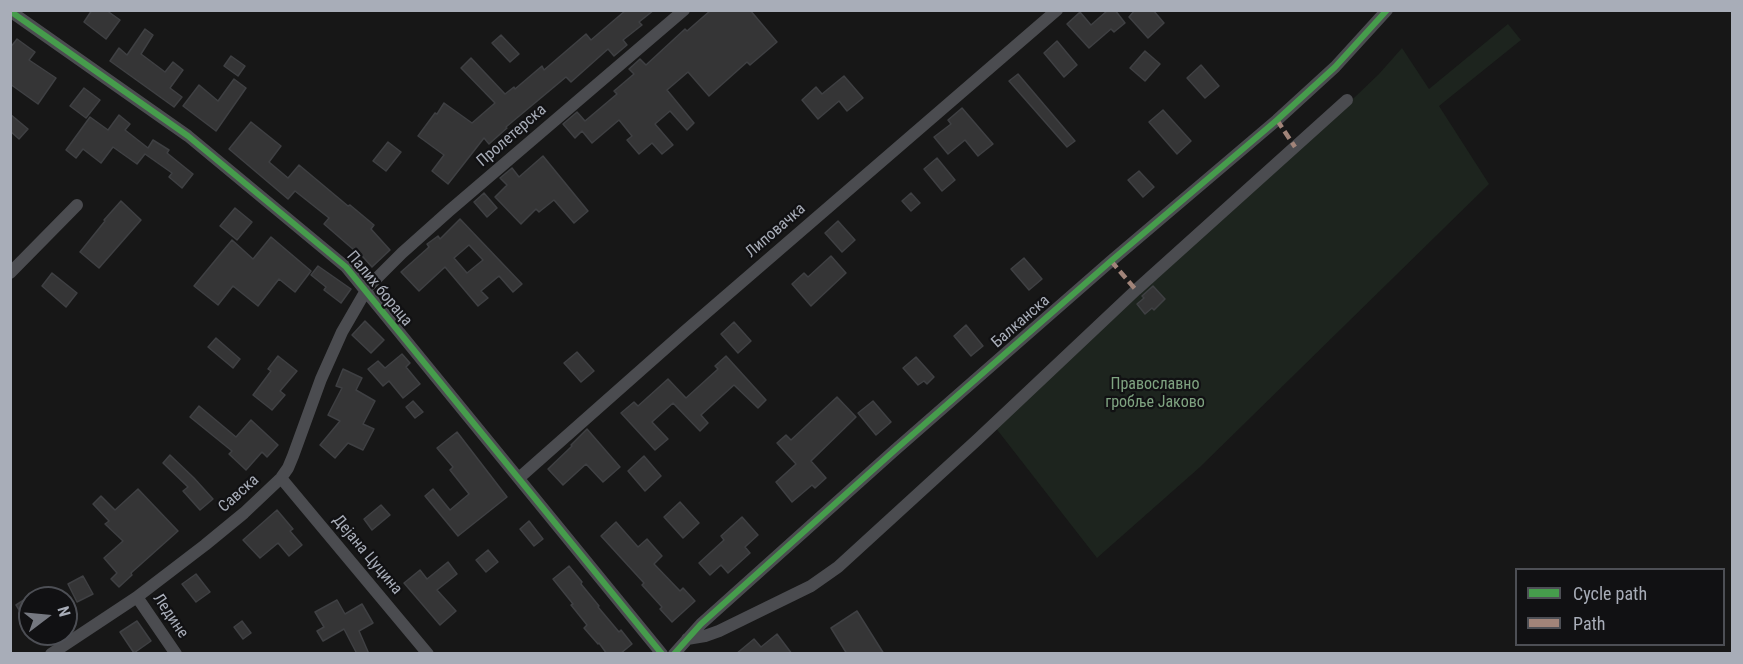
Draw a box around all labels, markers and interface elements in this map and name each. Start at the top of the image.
street label: Пролетерска [473,101,551,171]
street label: Липовачка [742,200,810,262]
street label: Палих бораца [342,248,416,330]
street label: Балканска [988,292,1054,352]
park label: Православно гробље Јаково [1105,375,1205,413]
street label: Савска [215,471,263,517]
street label: Дејана Цуцина [328,511,406,599]
legend [1515,568,1725,646]
text: Cycle path [1573,583,1647,604]
north arrow [18,586,78,646]
street label: Ледине [148,590,192,642]
text: N [53,604,74,619]
text: Path [1573,613,1606,634]

